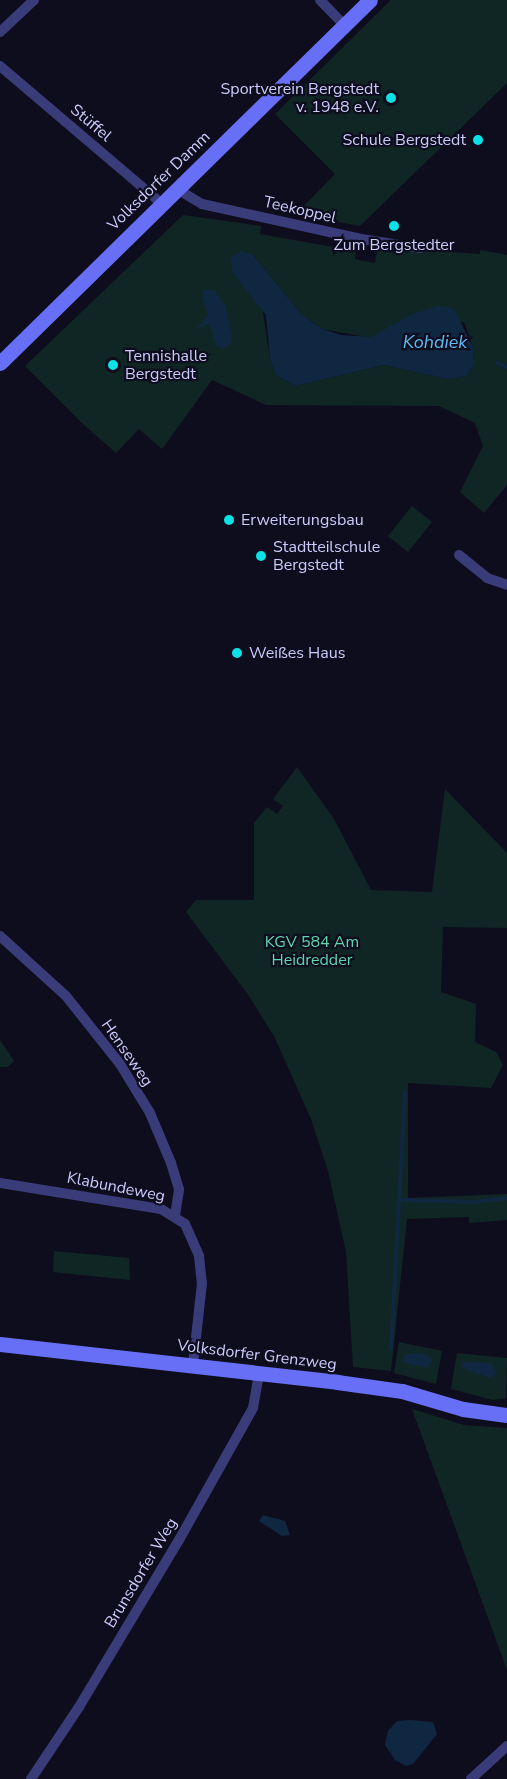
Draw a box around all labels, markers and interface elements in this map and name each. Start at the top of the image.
place label: Sportverein Bergstedt v. 1948 e.V. [220,79,379,117]
marker: Sportverein Bergstedt v. 1948 e.V. [384,91,398,105]
street label: Stüffel [67,100,115,146]
street label: Volksdorfer Damm [104,127,214,235]
place label: Schule Bergstedt [343,130,466,150]
marker: Schule Bergstedt [471,133,485,147]
street label: Teekoppel [262,192,338,228]
marker: Zum Bergstedter [387,219,401,233]
place label: Zum Bergstedter [333,235,455,255]
water label: Kohdiek [403,331,467,353]
place label: Tennishalle Bergstedt [125,346,207,384]
marker: Tennishalle Bergstedt [106,358,120,372]
place label: Erweiterungsbau [241,510,364,530]
marker: Erweiterungsbau [222,513,236,527]
place label: Stadtteilschule Bergstedt [273,537,380,575]
marker: Stadtteilschule Bergstedt [254,549,268,563]
place label: Weißes Haus [249,643,345,663]
marker: Weißes Haus [230,646,244,660]
park label: KGV 584 Am Heidredder [265,932,359,970]
street label: Henseweg [97,1016,157,1090]
street label: Klabundeweg [65,1168,167,1206]
street label: Volksdorfer Grenzweg [176,1336,338,1374]
street label: Brunsdorfer Weg [101,1515,181,1631]

